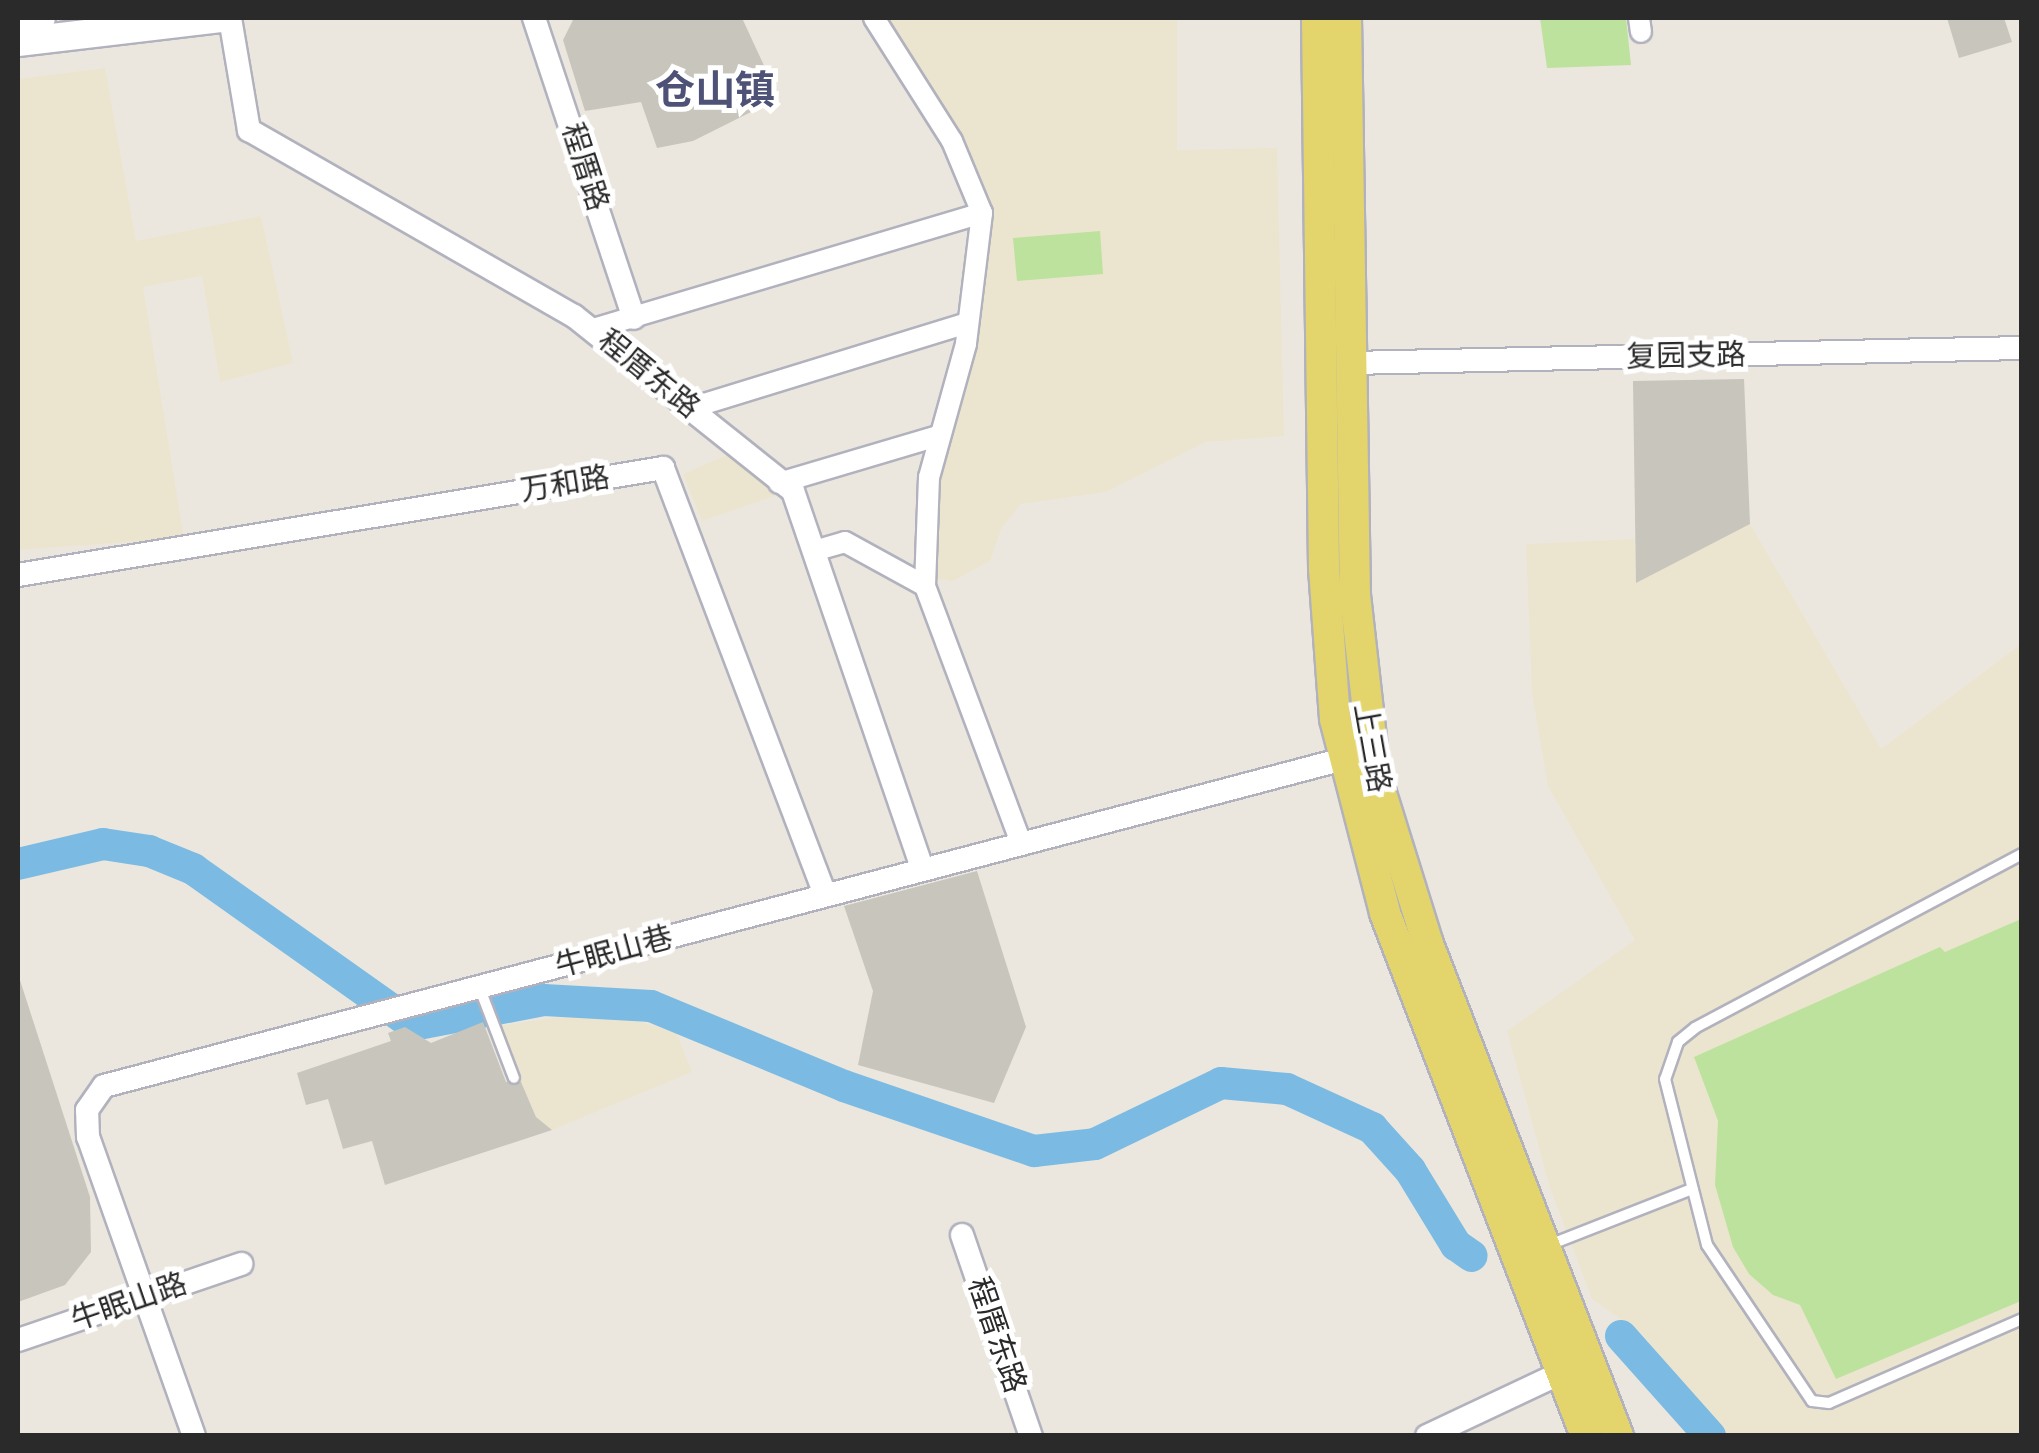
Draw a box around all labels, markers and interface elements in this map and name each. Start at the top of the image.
district label: 仓山镇 [655,66,775,114]
street label: 程厝路 [554,119,616,215]
street label: 程厝东路 [591,322,707,426]
street label: 复园支路 [1626,337,1746,375]
street label: 万和路 [518,459,612,509]
street label: 上三路 [1346,701,1398,795]
street label: 牛眠山巷 [551,919,677,985]
street label: 牛眠山路 [66,1265,192,1339]
street label: 程厝东路 [960,1272,1034,1398]

